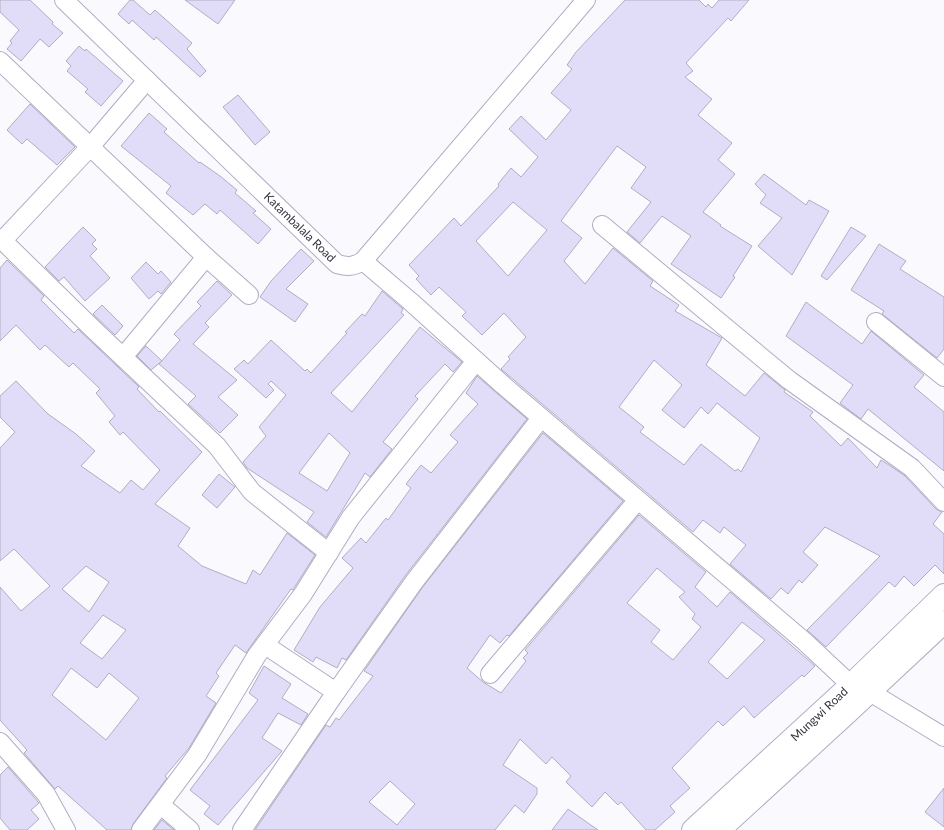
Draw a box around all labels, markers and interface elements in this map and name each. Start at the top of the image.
street label: Katambalala Road [261,189,339,265]
street label: Mungwi Road [787,684,851,744]

